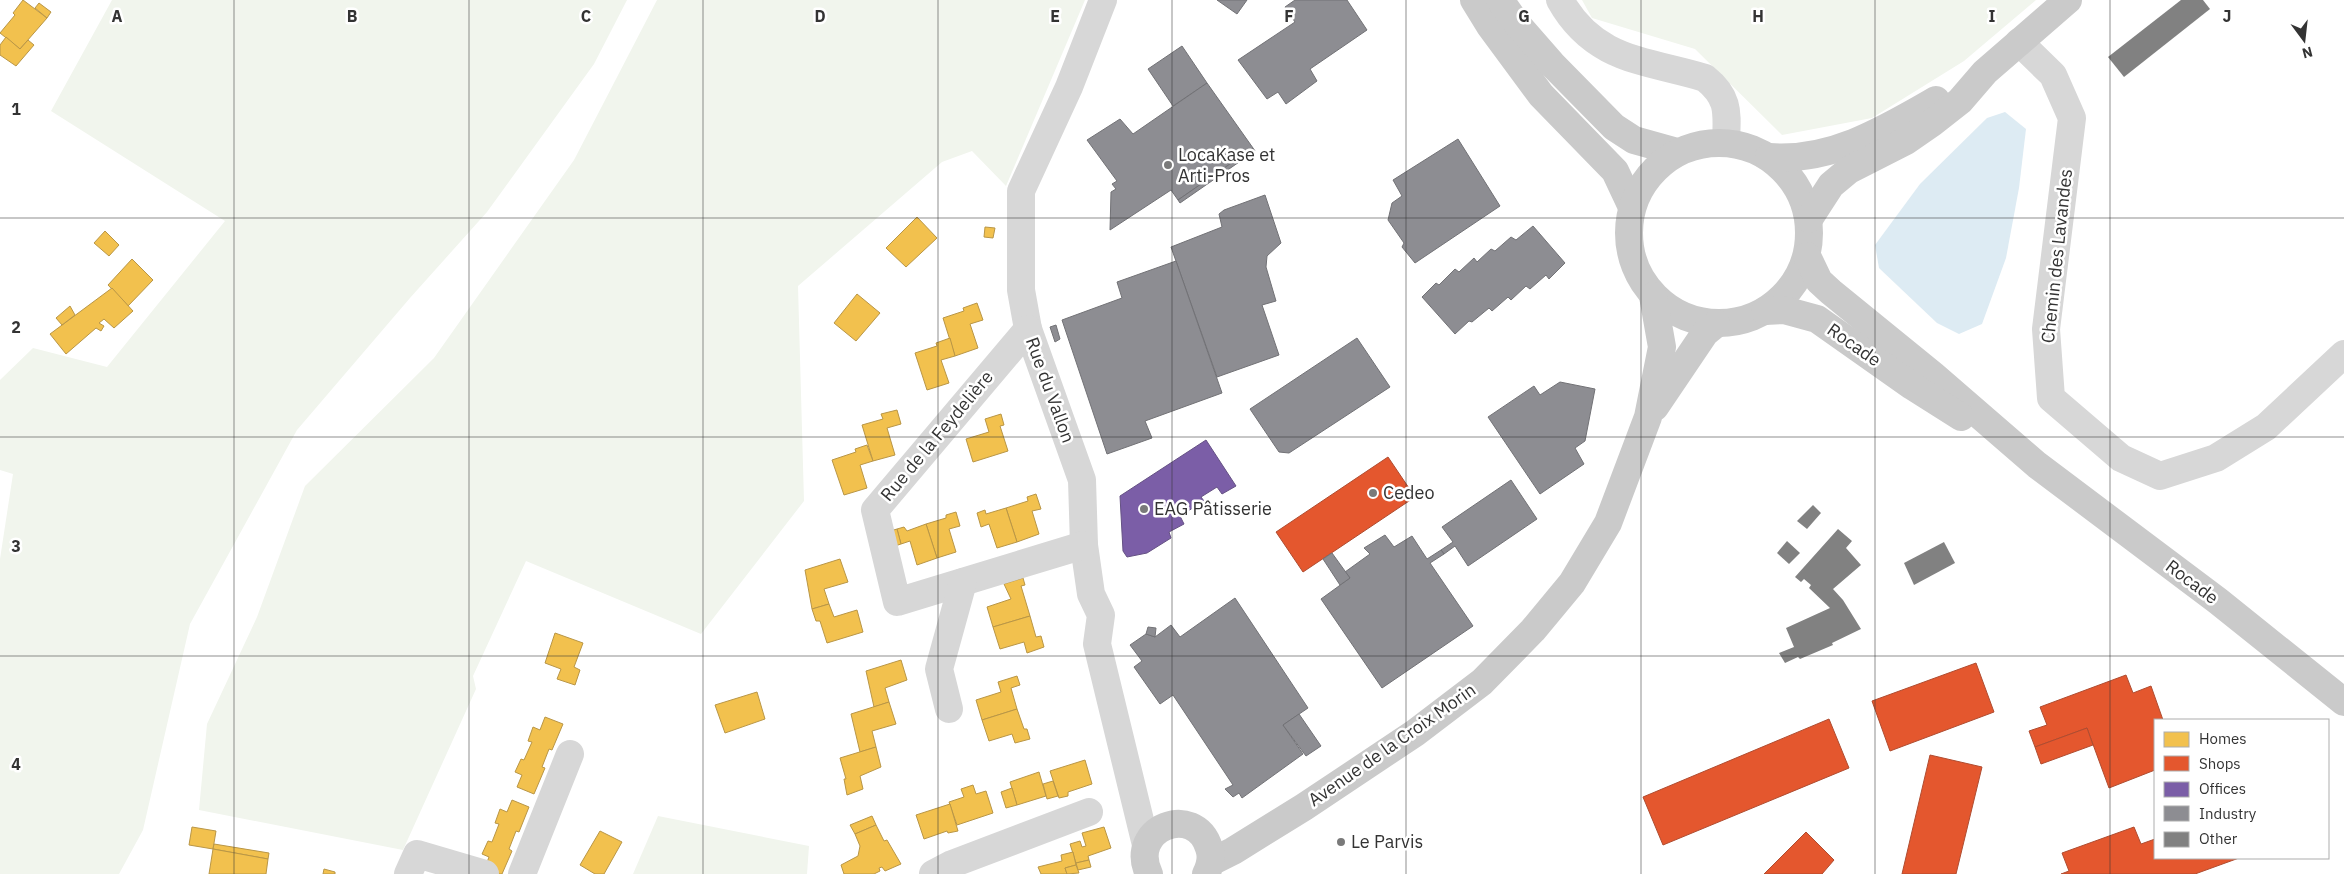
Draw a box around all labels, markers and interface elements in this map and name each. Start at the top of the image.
text: A [112,6,123,26]
text: B [347,6,358,26]
text: C [581,6,591,26]
text: D [814,6,826,26]
text: E [1050,6,1060,26]
text: F [1284,6,1294,26]
text: G [1518,6,1530,26]
text: H [1752,6,1764,26]
text: I [1989,6,1996,26]
text: J [2223,6,2231,26]
north arrow [2279,15,2329,65]
text: N [2300,43,2315,63]
text: 1 [11,99,21,119]
place label: LocaKase et Arti-Pros [1178,143,1275,187]
marker: LocaKase et Arti-Pros [1162,159,1174,171]
street label: Chemin des Lavandes [2036,168,2077,344]
text: 2 [11,317,21,337]
street label: Rocade [1823,318,1886,371]
street label: Rue du Vallon [1021,334,1080,446]
street label: Rue de la Feydelière [875,366,998,506]
place label: Cedeo [1383,481,1434,504]
marker: Cedeo [1367,487,1379,499]
place label: EAG Pâtisserie [1154,497,1272,520]
marker: EAG Pâtisserie [1138,503,1150,515]
text: 3 [11,536,21,556]
street label: Rocade [2161,554,2223,609]
street label: Avenue de la Croix Morin [1303,678,1480,811]
legend [2154,719,2329,859]
text: Homes [2199,729,2247,748]
text: 4 [11,754,21,774]
text: Shops [2199,754,2241,773]
text: Offices [2199,779,2246,798]
text: Industry [2199,804,2257,823]
text: Other [2199,829,2238,848]
place label: Le Parvis [1351,830,1423,853]
marker: Le Parvis [1335,836,1347,848]

